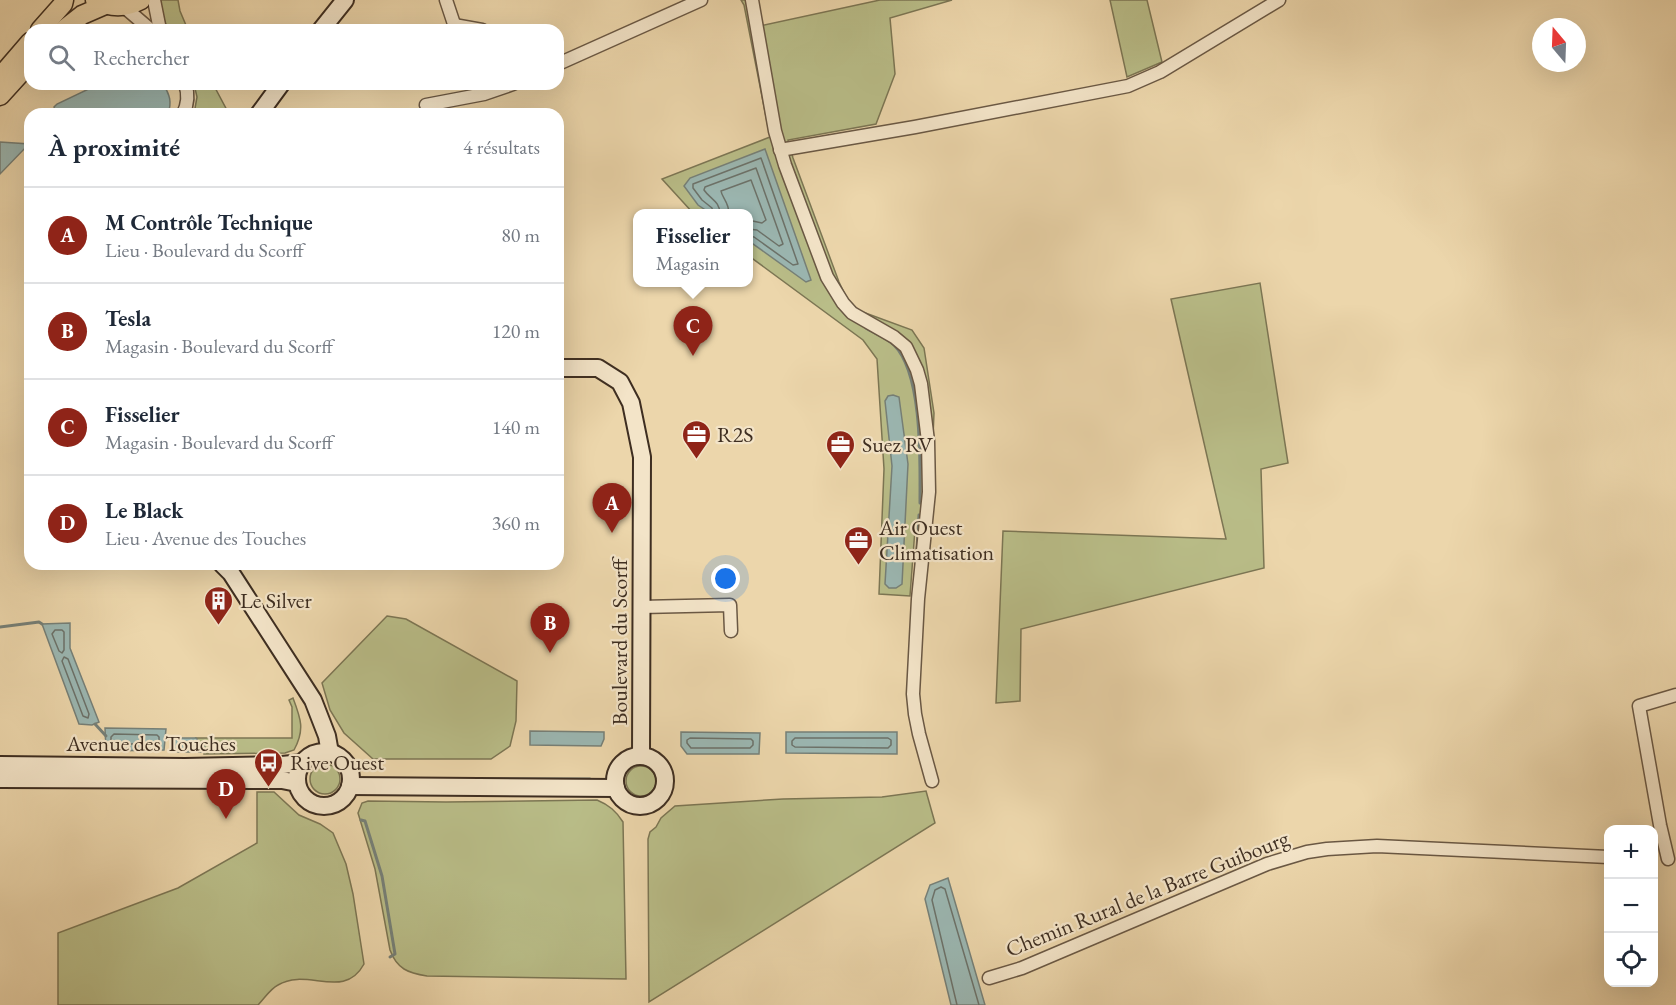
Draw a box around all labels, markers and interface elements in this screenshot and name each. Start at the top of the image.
north arrow [1532,18,1586,72]
search box [24,24,564,90]
icon: search [45,41,78,74]
text: Rechercher [93,43,189,72]
text: À proximité [48,130,180,164]
text: 4 résultats [463,134,540,160]
text: M Contrôle Technique [105,208,313,237]
popup [633,209,753,287]
text: Fisselier [656,221,730,250]
text: A [60,222,75,248]
text: 80 m [501,222,540,248]
text: Lieu · Boulevard du Scorff [105,237,304,263]
text: Magasin [656,250,720,276]
text: Tesla [105,304,151,333]
pin: C [674,306,712,356]
text: B [61,318,74,344]
text: 120 m [492,318,540,344]
text: Magasin · Boulevard du Scorff [105,333,333,359]
text: Fisselier [105,400,180,429]
text: C [60,414,75,440]
text: 140 m [492,414,540,440]
office icon: R2S [680,418,712,460]
place label: R2S [717,420,753,449]
office icon: Suez RV [825,428,857,470]
text: Magasin · Boulevard du Scorff [105,429,333,455]
place label: Suez RV [862,430,933,459]
pin: A [592,484,632,533]
text: Le Black [105,496,183,525]
text: D [60,510,75,536]
text: 360 m [492,510,540,536]
place label: Air Ouest Climatisation [878,513,995,567]
office icon: Air Ouest Climatisation [842,524,874,566]
text: Lieu · Avenue des Touches [105,525,306,551]
street label: Boulevard du Scorff [605,556,634,725]
your location [711,564,740,593]
building icon: Le Silver [203,584,235,626]
place label: Le Silver [240,586,312,615]
pin: B [530,604,570,653]
street label: Avenue des Touches [65,729,236,758]
bus stop icon: Rive Ouest [253,746,285,788]
place label: Rive Ouest [290,748,384,777]
pin: D [206,770,246,819]
street label: Chemin Rural de la Barre Guibourg [1001,823,1293,964]
map controls [1604,825,1658,987]
button: + [1604,825,1658,879]
button: − [1604,879,1658,933]
button: locate [1604,933,1658,987]

